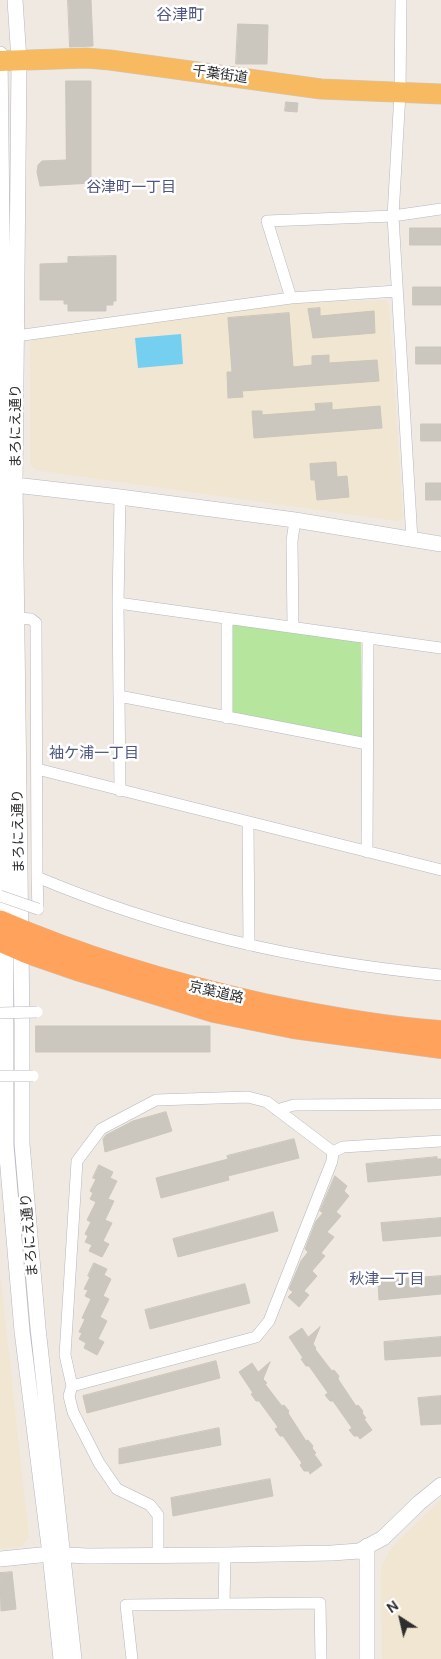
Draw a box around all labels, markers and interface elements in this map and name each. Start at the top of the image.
district label: 谷津町 [156,6,204,26]
street label: 千葉街道 [191,63,249,87]
district label: 谷津町一丁目 [86,179,176,197]
street label: まろにえ通り [8,384,24,468]
district label: 袖ケ浦一丁目 [49,745,139,763]
street label: まろにえ通り [10,789,28,873]
street label: 京葉道路 [187,979,245,1007]
street label: まろにえ通り [18,1192,42,1278]
district label: 秋津一丁目 [350,1271,424,1289]
north arrow [376,1594,426,1644]
text: N [383,1596,402,1617]

